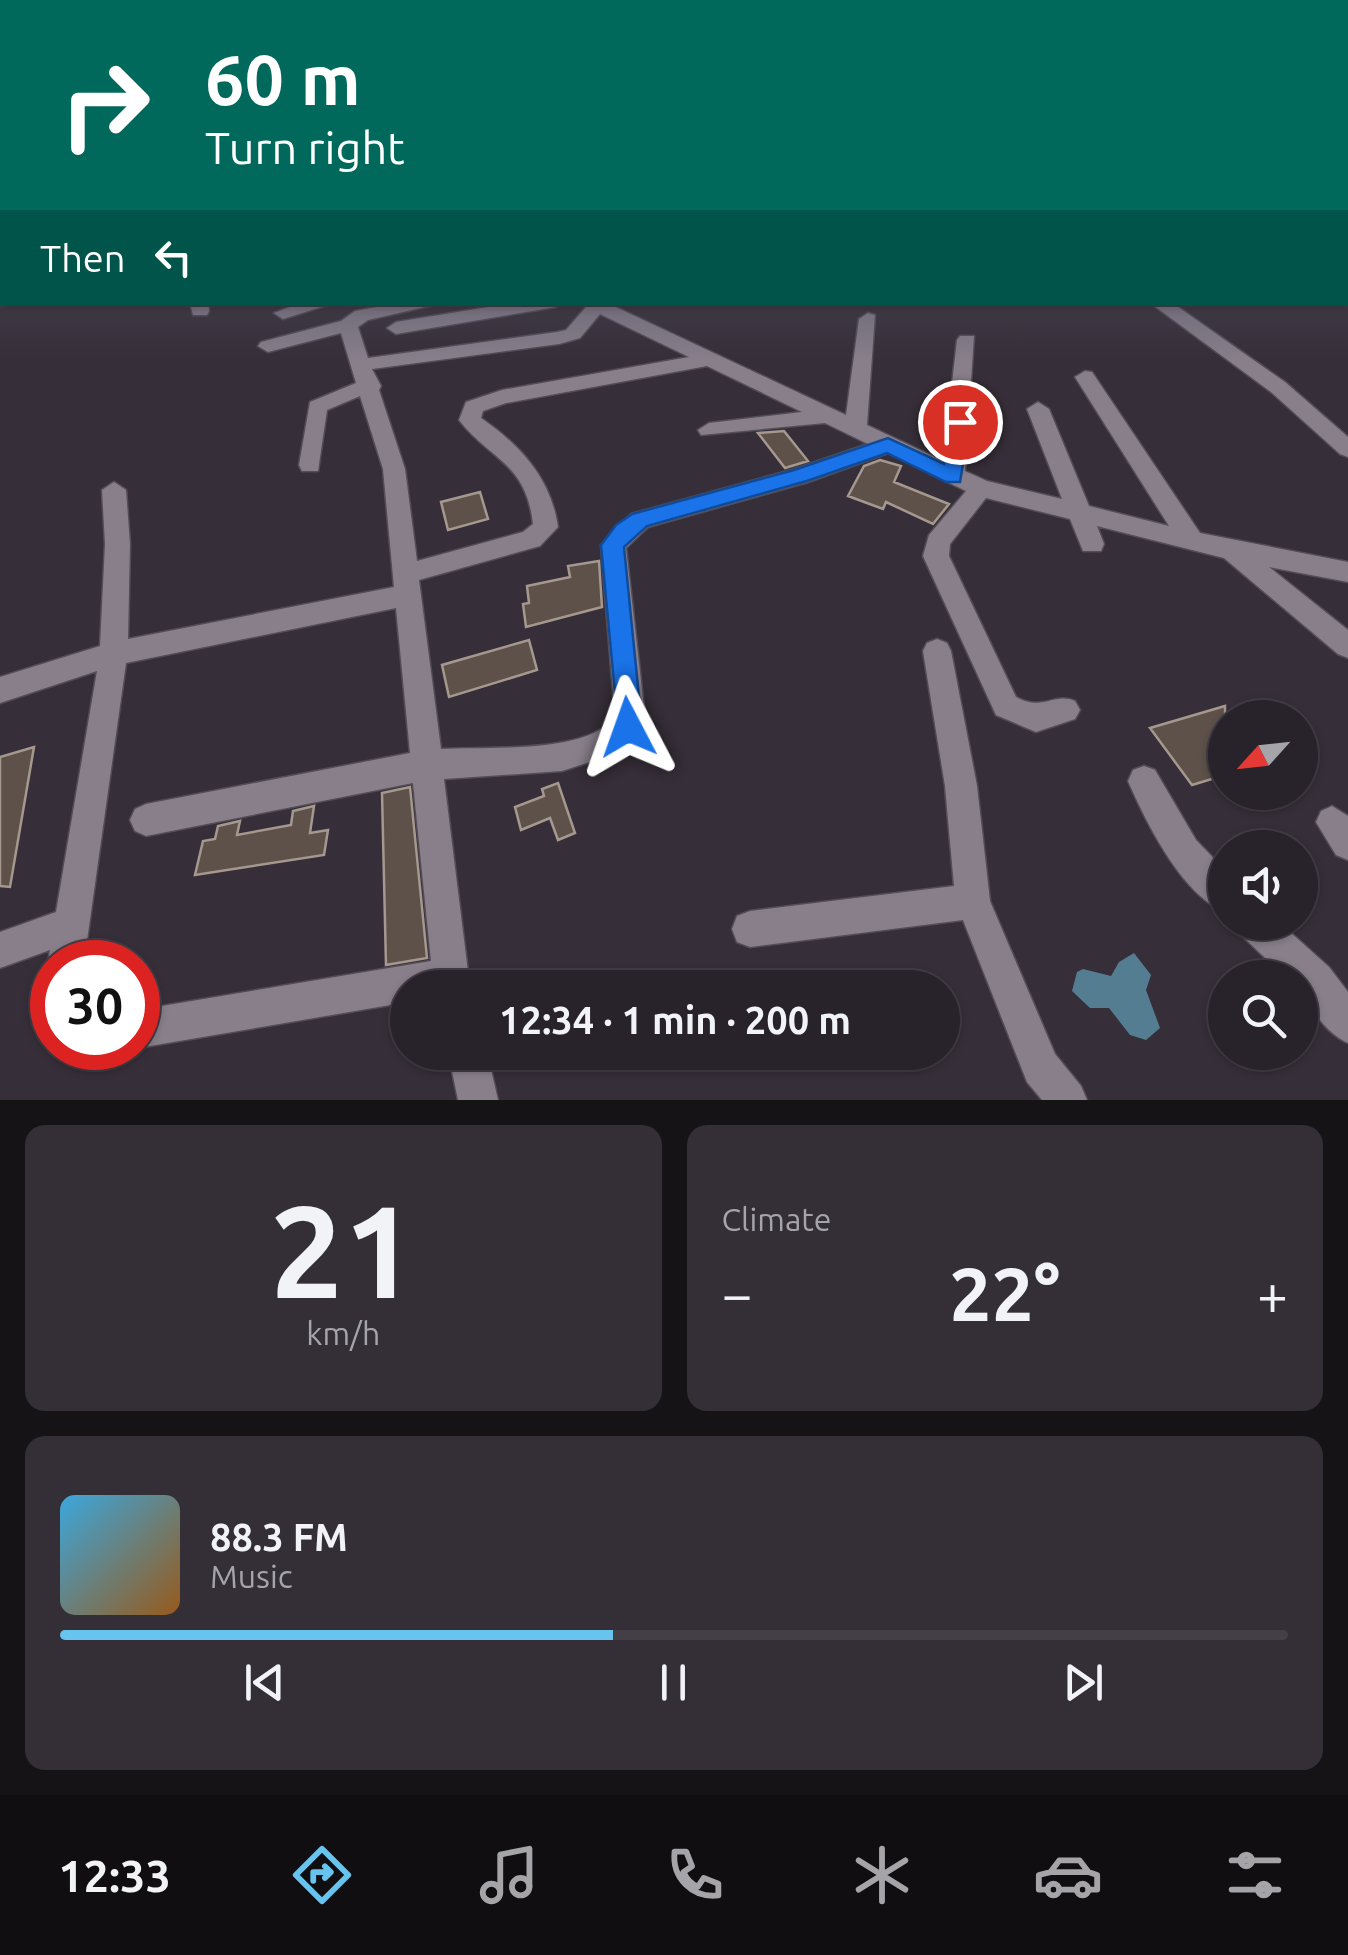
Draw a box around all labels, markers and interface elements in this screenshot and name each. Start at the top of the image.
icon: right [40,40,170,170]
text: 60 m [205,40,361,118]
text: Turn right [205,122,405,173]
icon: left [146,230,201,285]
text: Then [40,237,126,279]
pin [918,380,1003,465]
icon: arrive [933,395,988,450]
position arrow [576,675,680,779]
north arrow [1208,700,1318,810]
map controls [1208,700,1318,1070]
button: sound [1208,830,1318,940]
speed limit sign: 30 [30,940,160,1070]
button: search [1208,960,1318,1070]
text: 12:34 · 1 min · 200 m [499,999,851,1041]
text: 21 [270,1177,417,1323]
text: Climate [722,1201,832,1237]
text: 22° [949,1251,1060,1335]
text: − [722,1263,753,1324]
text: + [1257,1263,1288,1324]
text: km/h [306,1315,380,1351]
text: 88.3 FM [210,1516,348,1558]
text: Music [210,1558,293,1594]
icon: previous [237,1655,292,1710]
icon: pause [646,1655,701,1710]
icon: next [1056,1655,1111,1710]
icon: directions [287,1840,357,1910]
icon: music [474,1840,544,1910]
icon: phone [660,1840,730,1910]
icon: climate [847,1840,917,1910]
icon: car [1033,1840,1103,1910]
icon: filters [1220,1840,1290,1910]
text: 12:33 [58,1850,171,1901]

